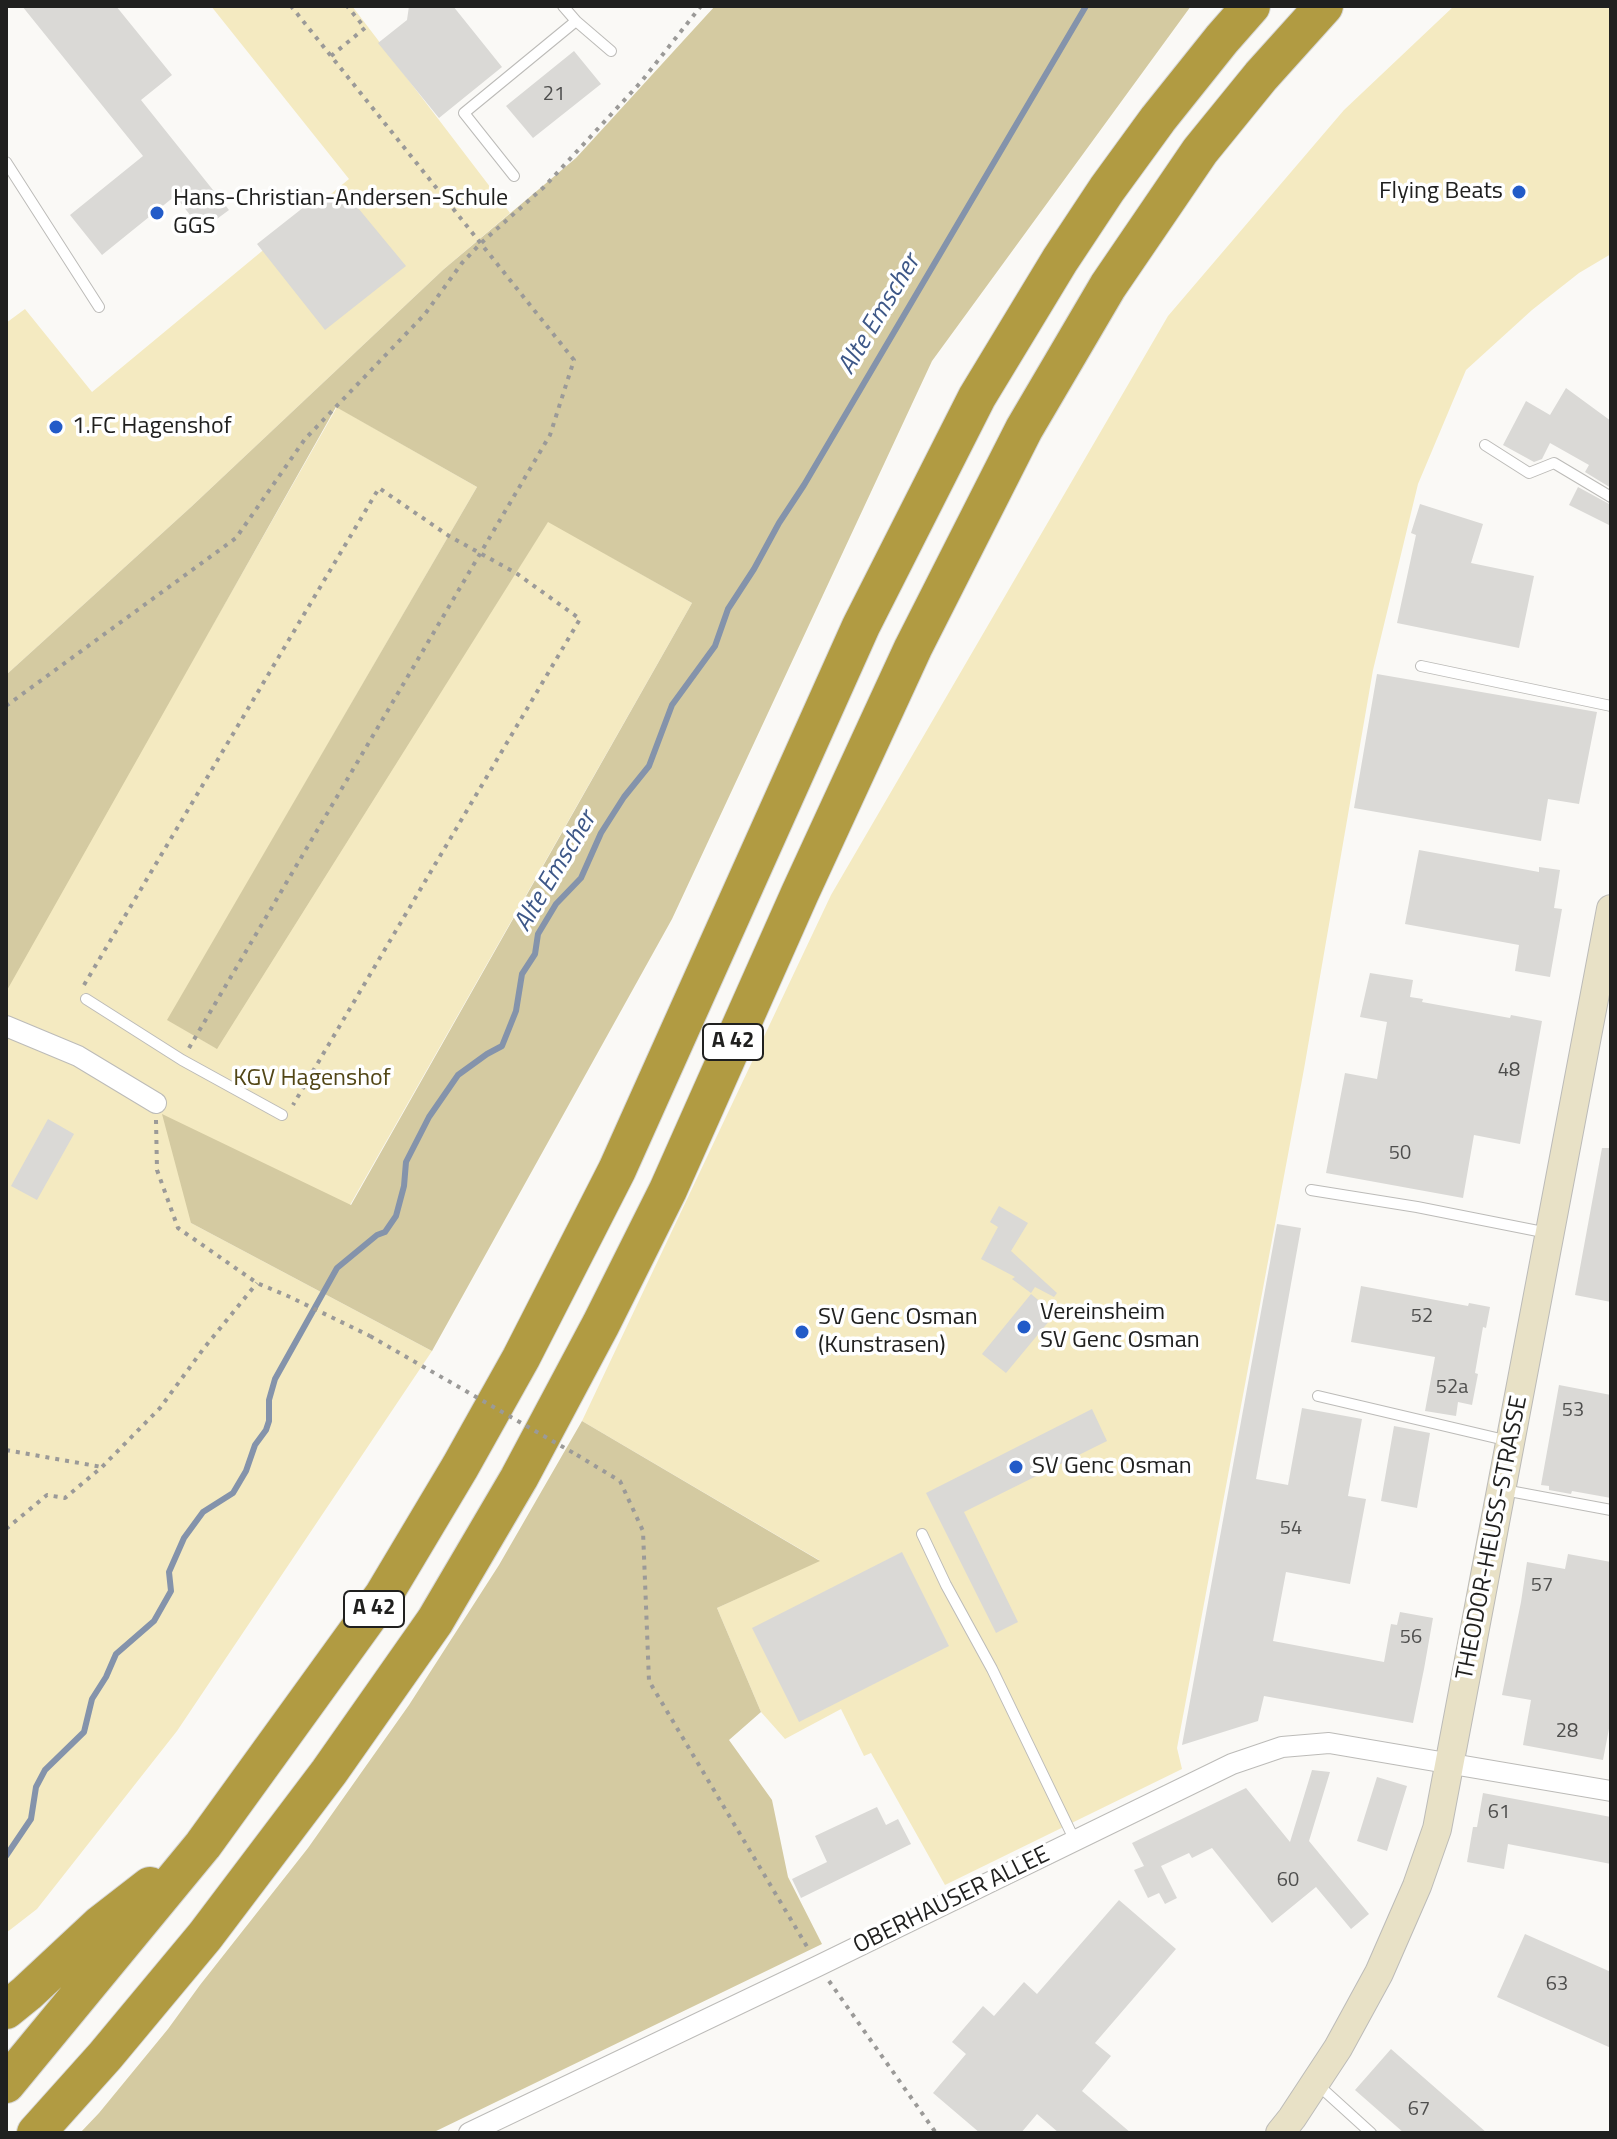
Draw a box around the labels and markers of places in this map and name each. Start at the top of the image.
place label: Flying Beats [1379,178,1503,206]
marker: Flying Beats [1510,183,1528,201]
place label: Hans-Christian-Andersen-Schule GGS [173,185,508,241]
marker: Hans-Christian-Andersen-Schule GGS [148,204,166,222]
place label: 1.FC Hagenshof [72,413,232,441]
marker: 1.FC Hagenshof [47,418,65,436]
place label: Vereinsheim SV Genc Osman [1040,1299,1200,1355]
place label: SV Genc Osman (Kunstrasen) [818,1304,978,1360]
marker: Vereinsheim SV Genc Osman [1015,1318,1033,1336]
marker: SV Genc Osman (Kunstrasen) [793,1323,811,1341]
place label: SV Genc Osman [1032,1453,1192,1481]
marker: SV Genc Osman [1007,1458,1025,1476]

